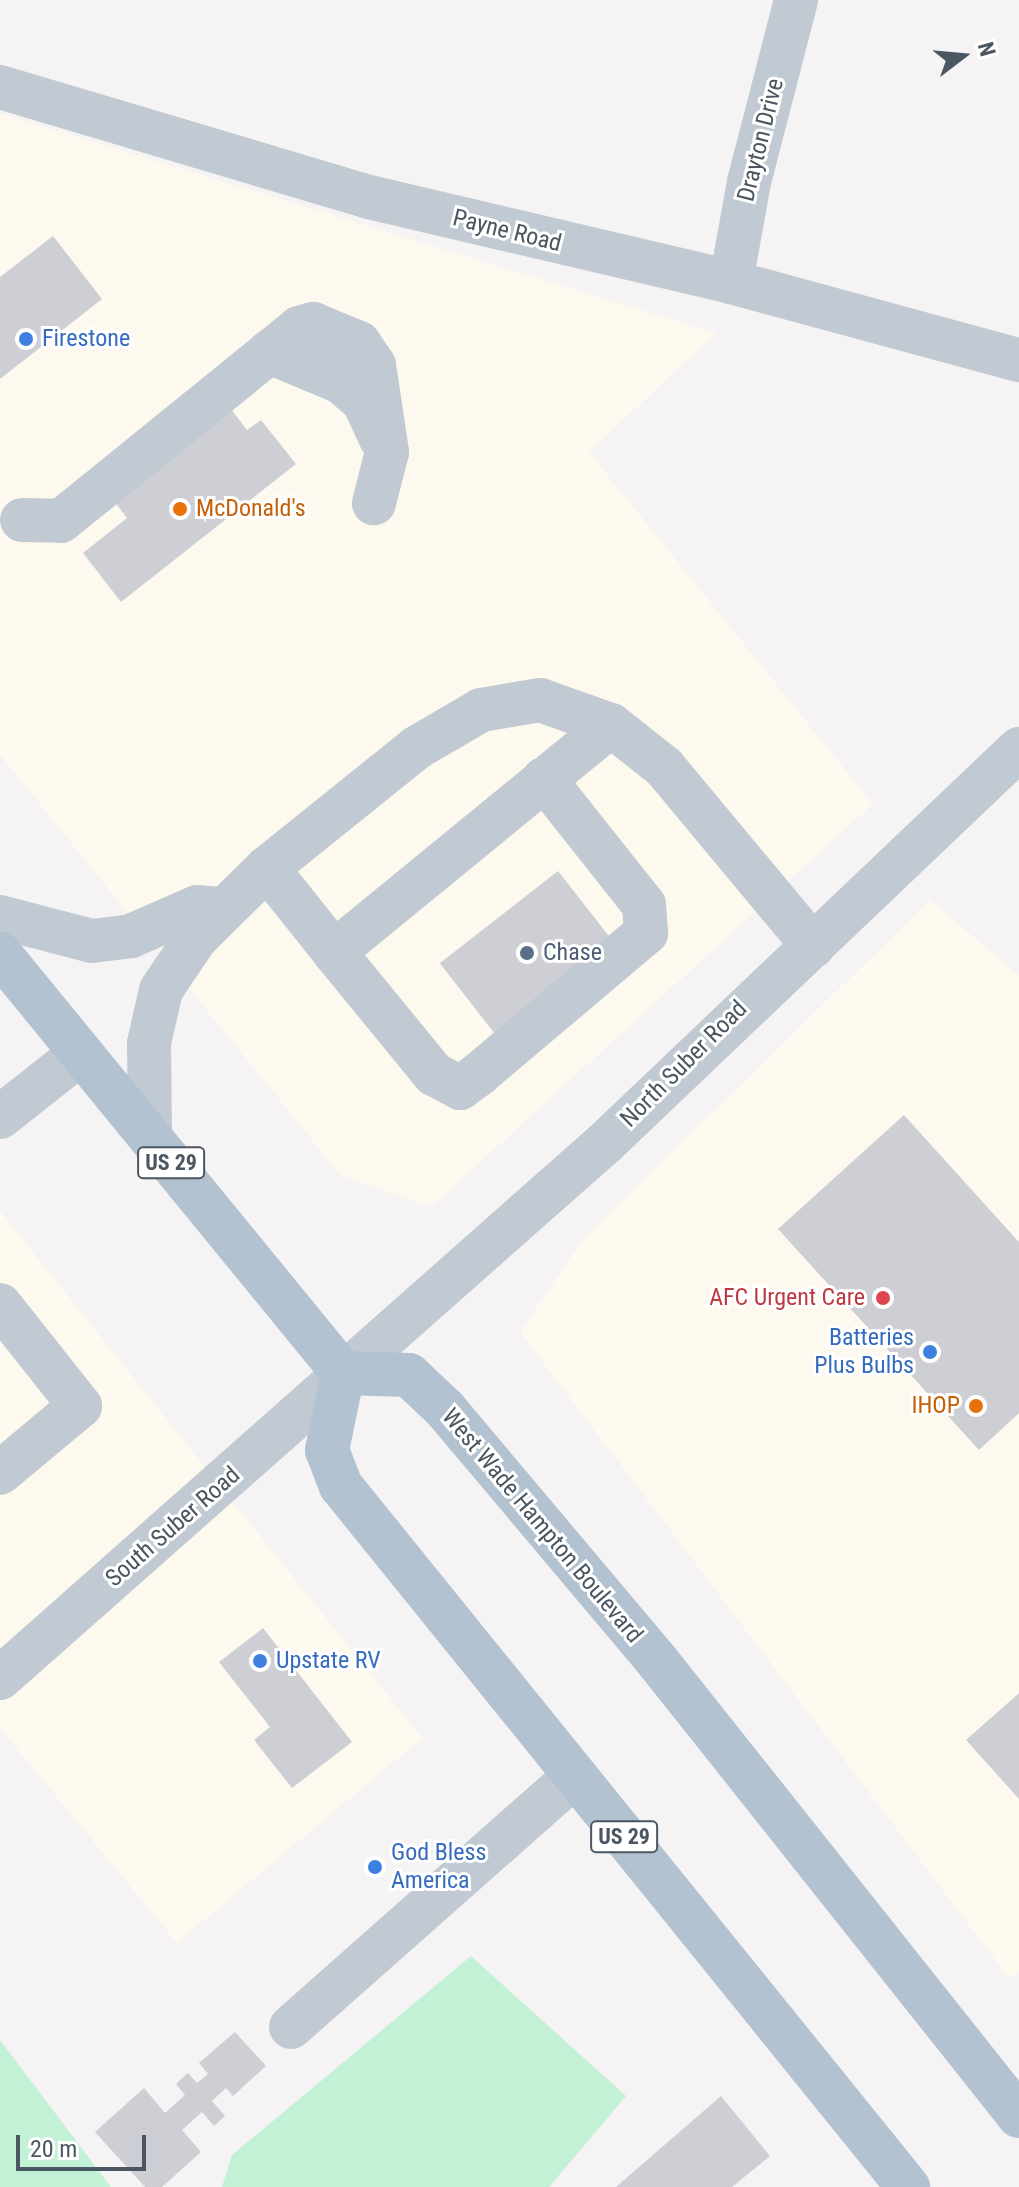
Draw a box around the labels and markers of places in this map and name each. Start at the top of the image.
place label: Firestone [42,325,130,353]
marker: Firestone [17,330,35,348]
place label: McDonald's [196,495,306,523]
marker: McDonald's [171,500,189,518]
place label: Chase [543,939,602,967]
marker: Chase [518,944,536,962]
place label: AFC Urgent Care [709,1284,865,1312]
marker: AFC Urgent Care [872,1287,894,1309]
place label: Batteries Plus Bulbs [814,1324,914,1380]
marker: Batteries Plus Bulbs [921,1343,939,1361]
place label: IHOP [911,1392,960,1420]
marker: IHOP [967,1397,985,1415]
place label: Upstate RV [276,1647,381,1675]
marker: Upstate RV [251,1652,269,1670]
place label: God Bless America [391,1839,486,1895]
marker: God Bless America [366,1858,384,1876]

